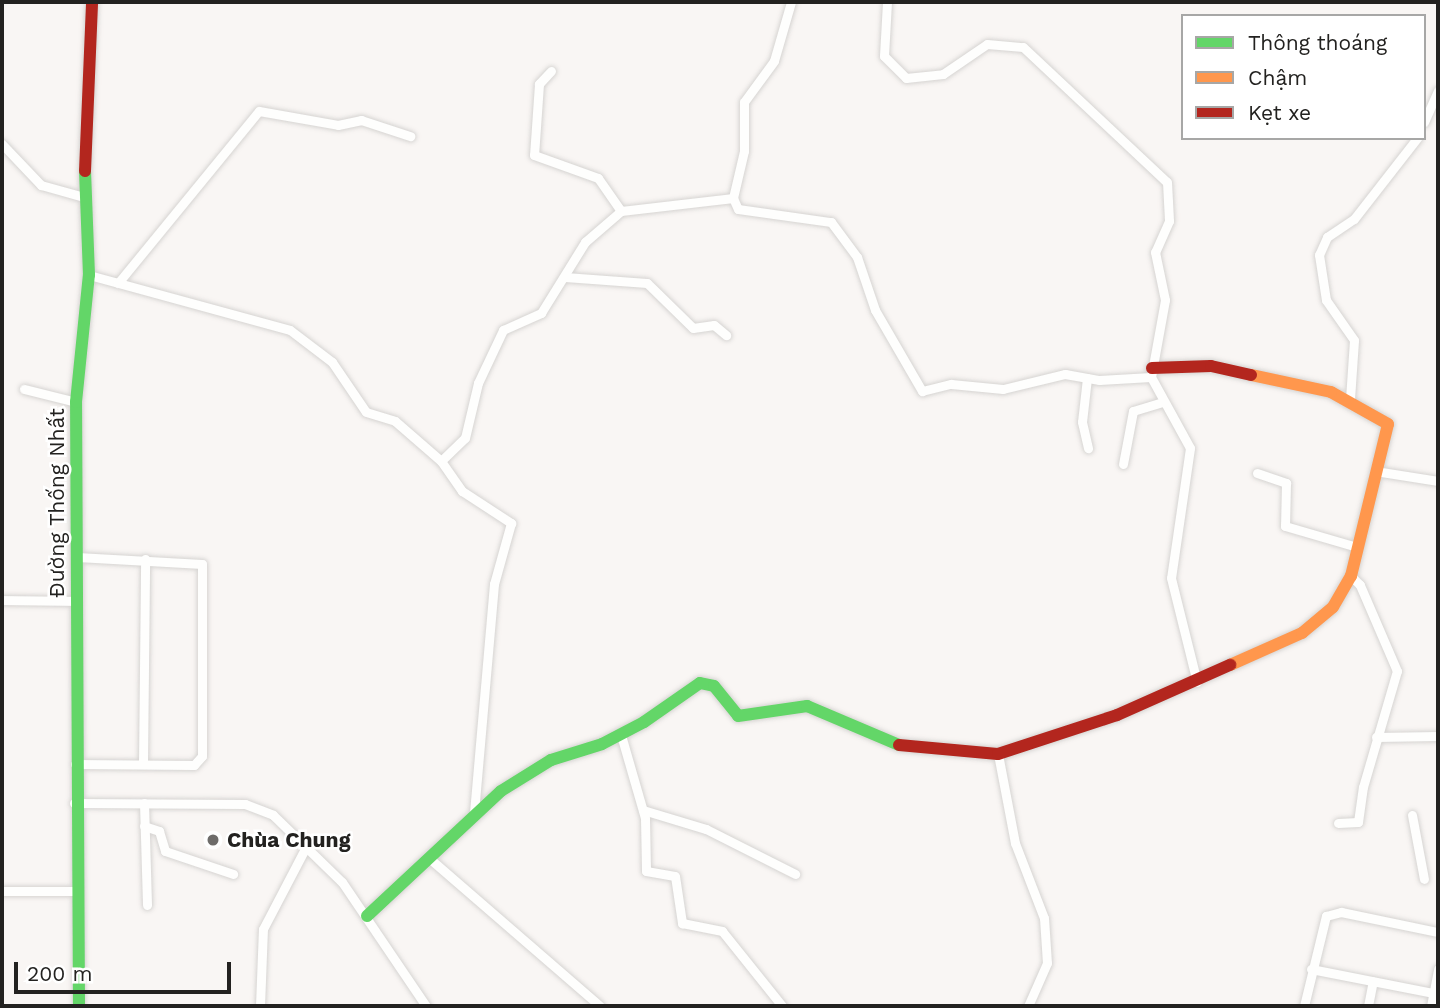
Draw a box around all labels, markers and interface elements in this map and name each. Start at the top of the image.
legend [1181,14,1426,140]
text: Thông thoáng [1248,30,1387,55]
text: Chậm [1248,65,1307,90]
text: Kẹt xe [1248,100,1311,125]
street label: Đường Thống Nhất [44,408,70,598]
place label: Chùa Chung [227,827,351,853]
marker: Chùa Chung [205,832,221,848]
scale bar [18,948,234,992]
text: 200 m [27,961,93,986]

